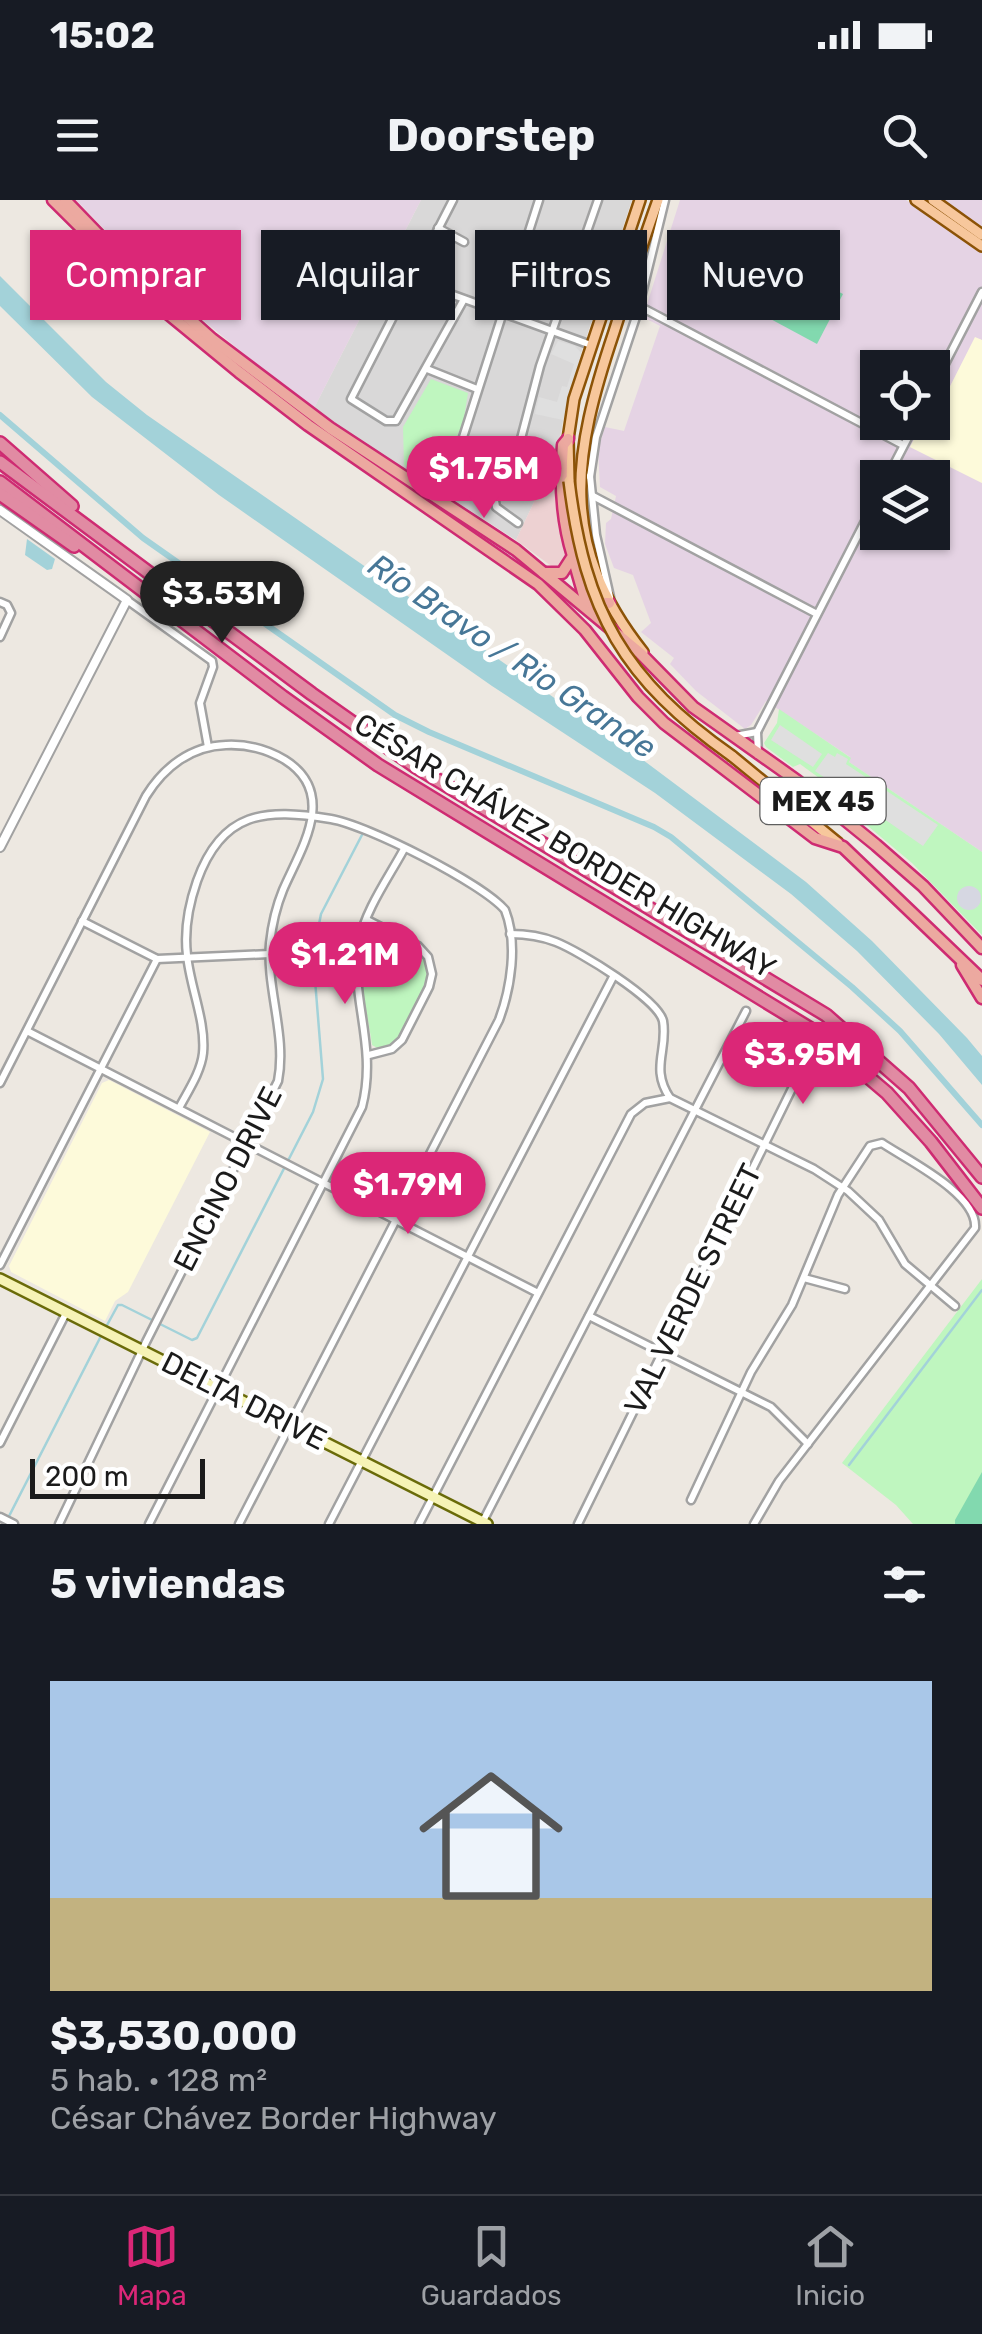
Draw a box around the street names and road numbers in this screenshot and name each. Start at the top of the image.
street label: CÉSAR CHÁVEZ BORDER HIGHWAY [348,706,782,986]
road number: MEX 45 [760,778,886,824]
street label: ENCINO DRIVE [166,1081,290,1277]
street label: VAL VERDE STREET [617,1158,769,1420]
street label: DELTA DRIVE [155,1344,333,1458]

